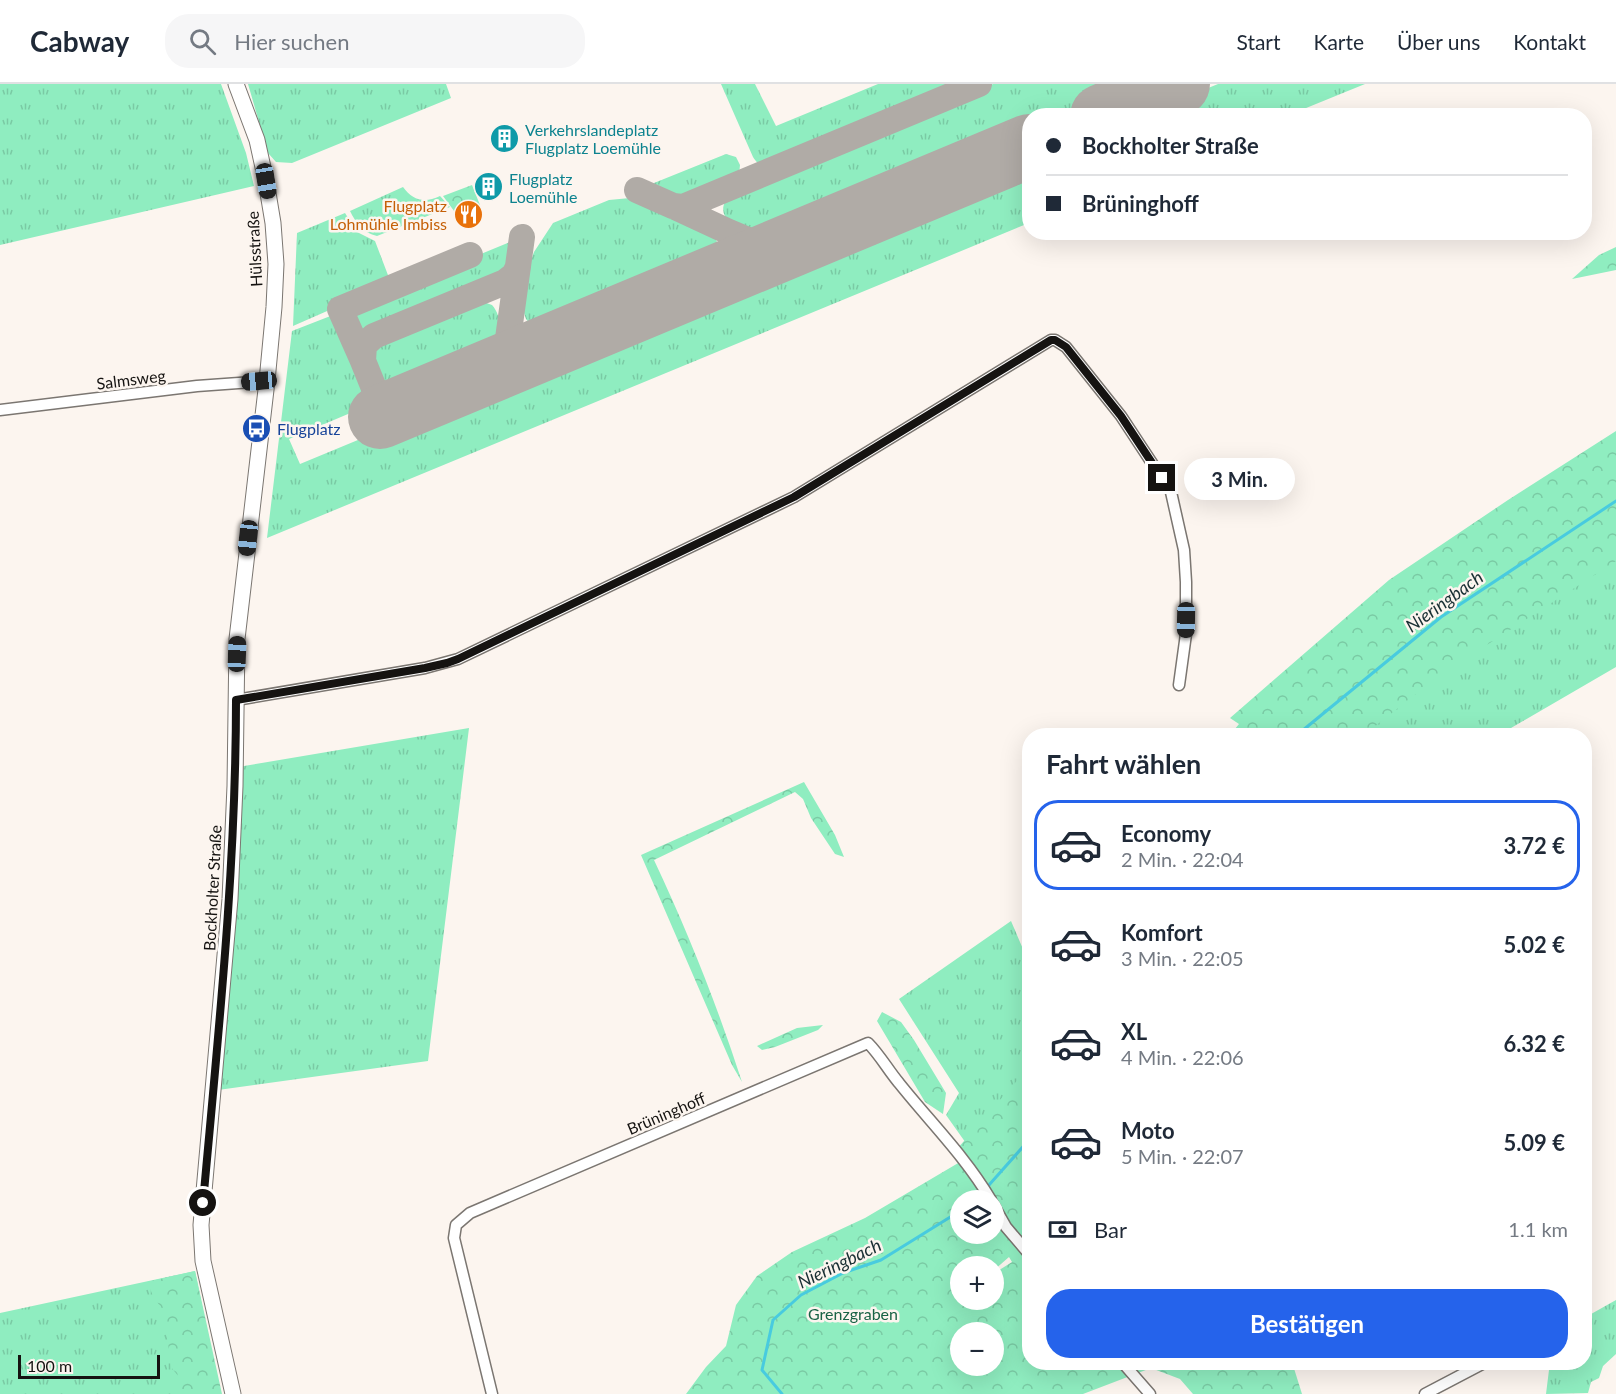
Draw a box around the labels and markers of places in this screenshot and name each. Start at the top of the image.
place label: Verkehrslandeplatz Flugplatz Loemühle [525,120,661,157]
building icon: Verkehrslandeplatz Flugplatz Loemühle [488,122,520,154]
place label: Flugplatz Loemühle [509,169,577,206]
building icon: Flugplatz Loemühle [472,171,504,203]
place label: Flugplatz Lohmühle Imbiss [330,196,447,233]
restaurant icon: Flugplatz Lohmühle Imbiss [452,198,484,230]
bus stop icon: Flugplatz [240,412,272,444]
place label: Flugplatz [277,419,340,438]

